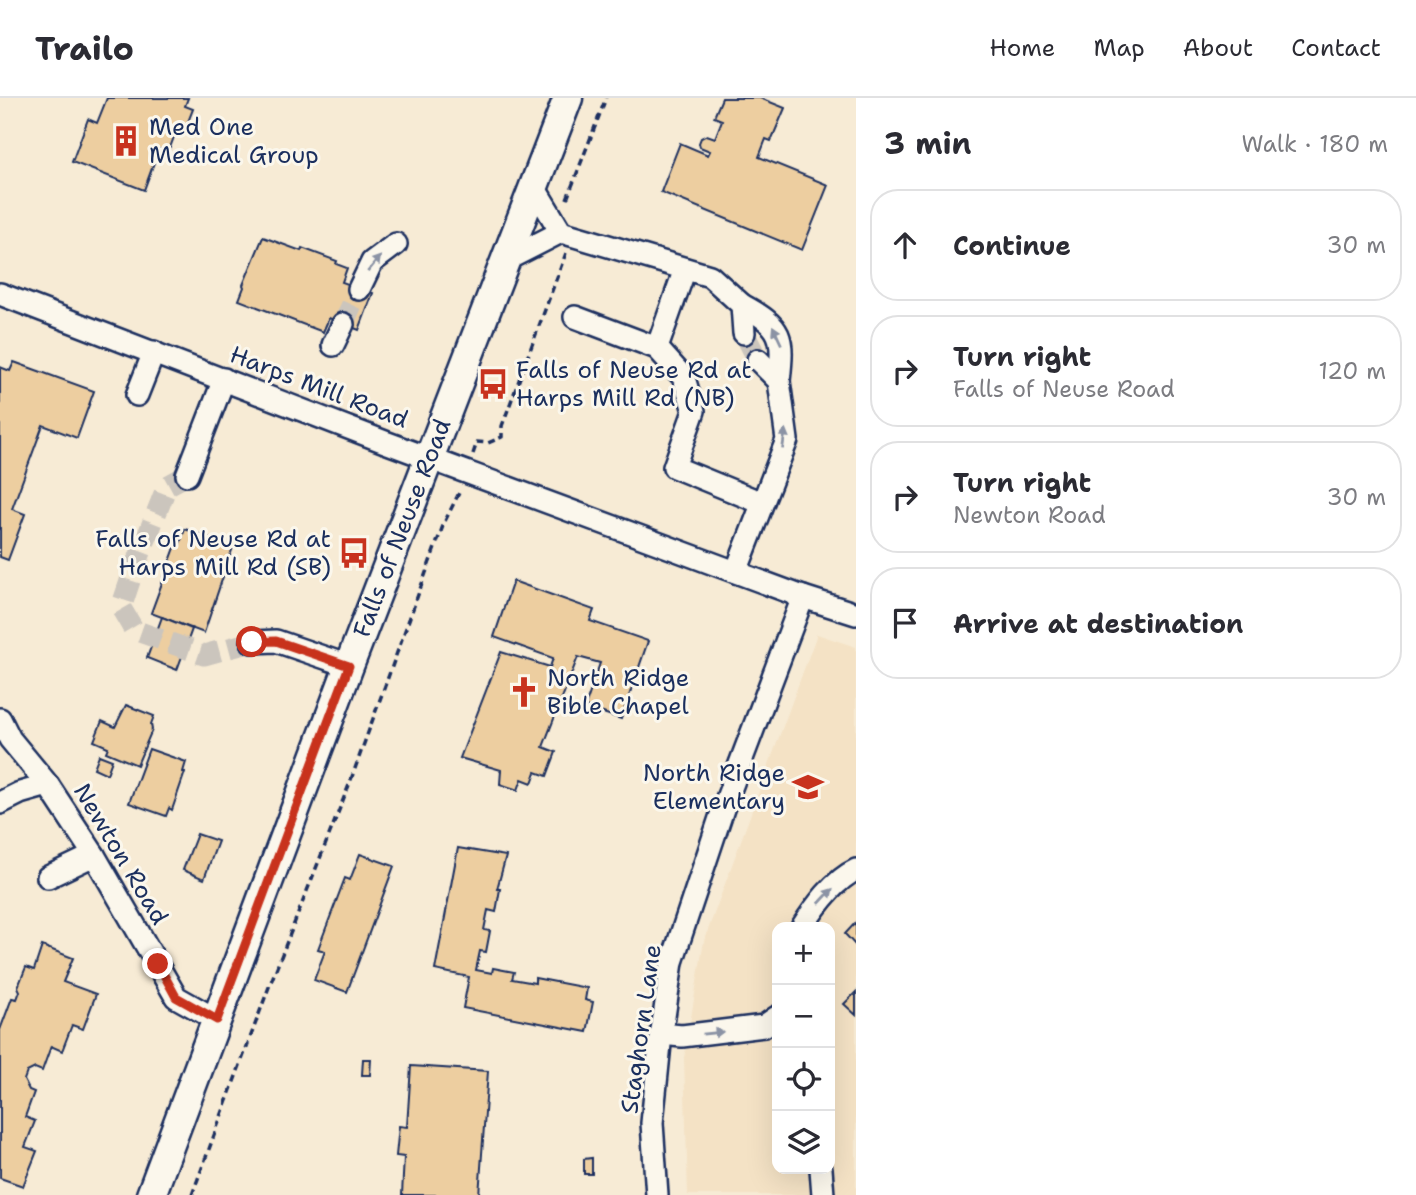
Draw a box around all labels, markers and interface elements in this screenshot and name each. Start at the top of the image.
text: Trailo [35,26,134,71]
text: Home [989,32,1055,64]
text: Map [1093,32,1145,64]
text: About [1183,32,1253,64]
text: Contact [1291,32,1381,64]
place label: Med One Medical Group [149,111,319,171]
text: 3 min [884,123,971,164]
building icon: Med One Medical Group [109,124,143,158]
text: Walk · 180 m [1242,129,1388,159]
icon: ahead [886,226,924,264]
text: Continue [953,228,1071,263]
text: 30 m [1327,230,1386,260]
one-way arrow [367,255,382,273]
one-way arrow [771,324,782,345]
street label: Harps Mill Road [225,338,413,436]
text: Turn right [953,339,1091,374]
icon: right [886,352,924,390]
place label: Falls of Neuse Rd at Harps Mill Rd (NB) [516,354,752,414]
text: 120 m [1318,356,1386,386]
bus stop icon: Falls of Neuse Rd at Harps Mill Rd (NB) [476,367,510,401]
text: Falls of Neuse Road [953,374,1175,404]
street label: Falls of Neuse Road [346,414,458,642]
one-way arrow [779,428,790,450]
text: Turn right [953,465,1091,500]
icon: right [886,478,924,516]
text: 30 m [1327,482,1386,512]
text: Newton Road [953,500,1106,530]
place label: Falls of Neuse Rd at Harps Mill Rd (SB) [95,523,331,583]
bus stop icon: Falls of Neuse Rd at Harps Mill Rd (SB) [337,536,371,570]
icon: arrive [886,604,924,642]
text: Arrive at destination [953,606,1243,641]
route start [236,626,267,657]
place label: North Ridge Bible Chapel [547,662,690,722]
church icon: North Ridge Bible Chapel [507,675,541,709]
place label: North Ridge Elementary [643,757,785,817]
school or university icon: North Ridge Elementary [791,770,825,804]
street label: Newton Road [66,777,176,931]
one-way arrow [818,888,834,905]
map controls [772,922,835,1174]
button: + [772,922,835,985]
street label: Staghorn Lane [613,942,669,1116]
route end [142,948,173,979]
button: − [772,985,835,1048]
one-way arrow [702,1027,724,1038]
button: locate [772,1048,835,1111]
button: layers [772,1111,835,1174]

